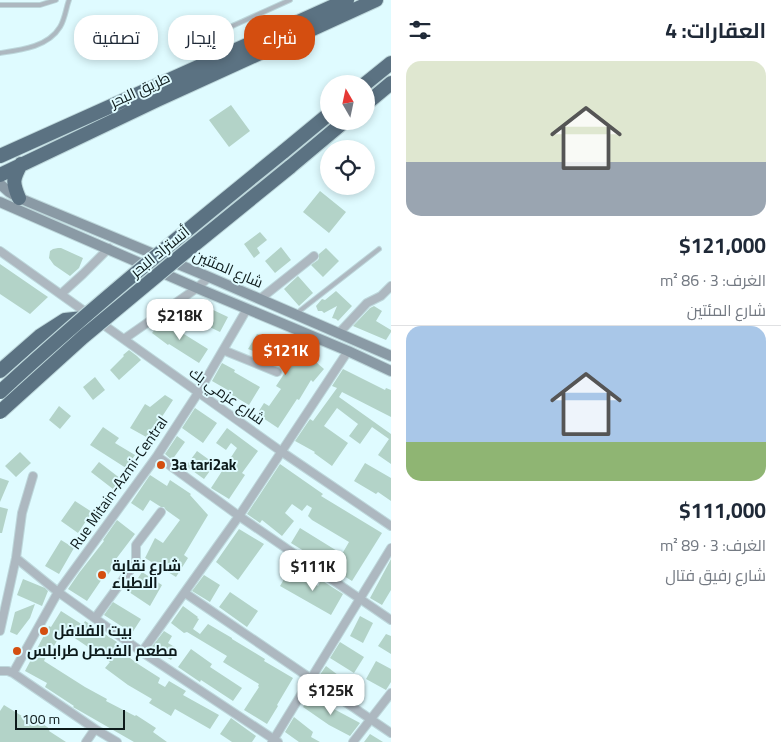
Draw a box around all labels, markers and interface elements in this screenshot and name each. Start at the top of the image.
text: العقارات: 4 [665,11,766,50]
chip: تصفية [74,15,158,60]
chip: إيجار [168,15,234,60]
chip: شراء [244,15,315,60]
icon: filters [406,16,434,44]
street label: طريق البحر [104,63,175,117]
north arrow [320,75,375,130]
map controls [320,75,375,195]
icon: home [541,93,631,183]
button: locate [320,140,375,195]
street label: أتستراد البحر [122,218,196,286]
text: $121,000 [679,226,766,265]
street label: شارع المئتين [188,241,268,296]
text: الغرف: 3 · 86 m² [660,265,766,295]
text: شارع المئتين [687,295,766,325]
pin: $218K [145,298,215,341]
text: $218K [158,300,202,330]
pin: $121K [251,334,321,376]
text: $121K [264,335,308,365]
street label: شارع عزمي بك [183,358,272,433]
icon: home [541,359,631,449]
street label: Rue Mitain-Azmi-Central [61,410,176,556]
place label: 3a tari2ak [171,450,237,479]
marker: 3a tari2ak [155,459,167,471]
text: $111,000 [679,491,766,530]
text: الغرف: 3 · 89 m² [660,530,766,560]
pin: $111K [278,550,348,592]
place label: شارع نقابة الاطباء [112,551,181,597]
text: $111K [291,551,335,581]
text: شارع رفيق فتال [665,560,766,590]
marker: شارع نقابة الاطباء [96,569,108,581]
place label: بيت الفلافل [54,616,132,645]
marker: بيت الفلافل [38,625,50,637]
place label: مطعم الفيصل طرابلس [27,636,178,665]
marker: مطعم الفيصل طرابلس [11,645,23,657]
pin: $125K [296,674,366,716]
text: $125K [309,675,353,705]
text: 100 m [22,706,60,732]
scale bar [15,707,125,730]

